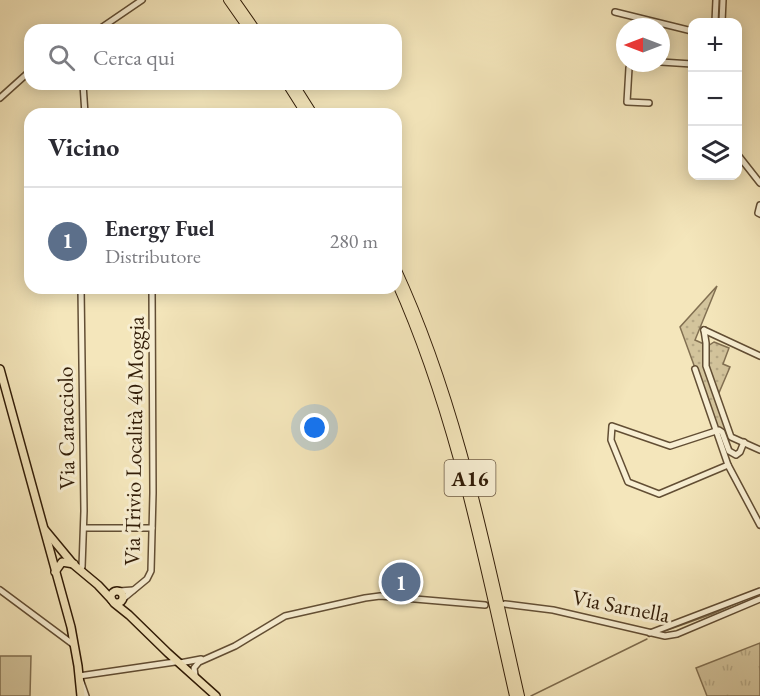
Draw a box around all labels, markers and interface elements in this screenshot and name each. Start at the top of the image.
north arrow [616,18,670,72]
map controls [688,18,742,180]
button: + [688,18,742,72]
search box [24,24,402,90]
icon: search [45,41,78,74]
text: Cerca qui [93,43,175,72]
button: − [688,72,742,126]
button: layers [688,126,742,180]
text: Vicino [48,130,119,164]
text: Energy Fuel [105,214,214,243]
text: 1 [62,228,73,254]
text: 280 m [330,228,378,254]
text: Distributore [105,243,201,269]
street label: Via Trivio Località 40 Moggia [117,316,151,566]
street label: Via Caracciolo [50,366,82,490]
your location [300,413,329,442]
road number: A16 [444,460,496,496]
pin: 1 [382,560,420,604]
street label: Via Sarnella [570,582,672,630]

